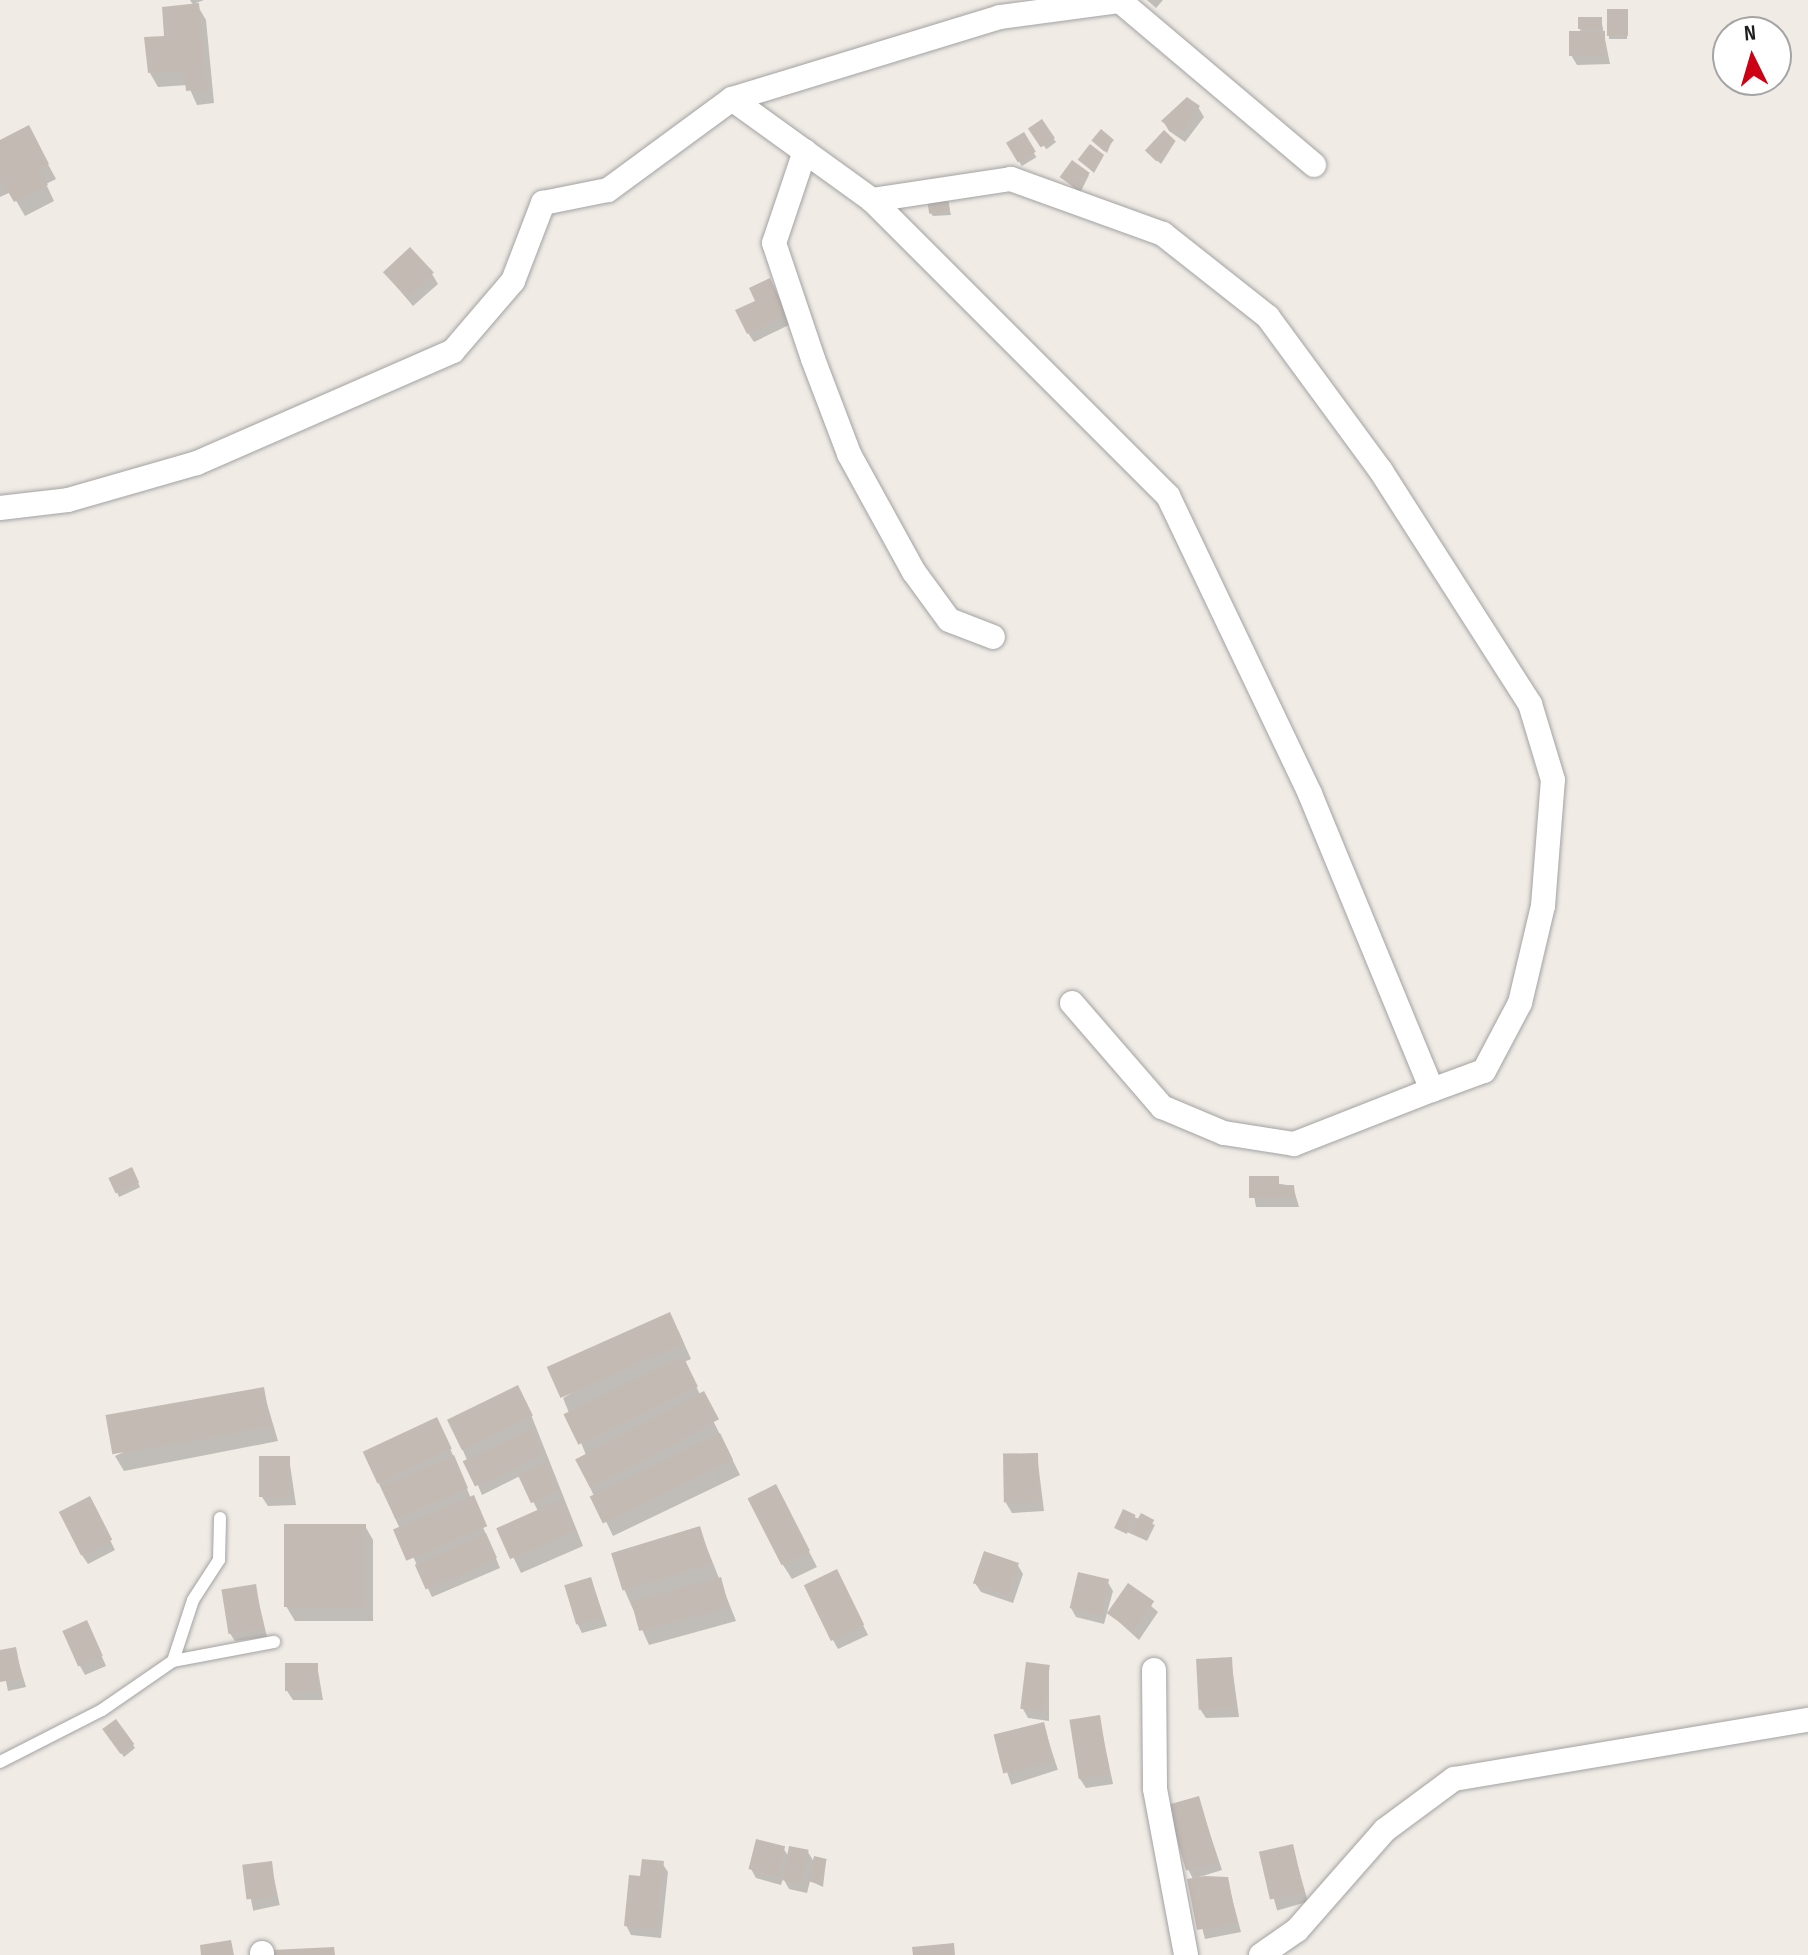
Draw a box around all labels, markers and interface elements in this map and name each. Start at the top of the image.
north arrow [1712,16,1792,96]
text: N [1743,20,1757,48]

